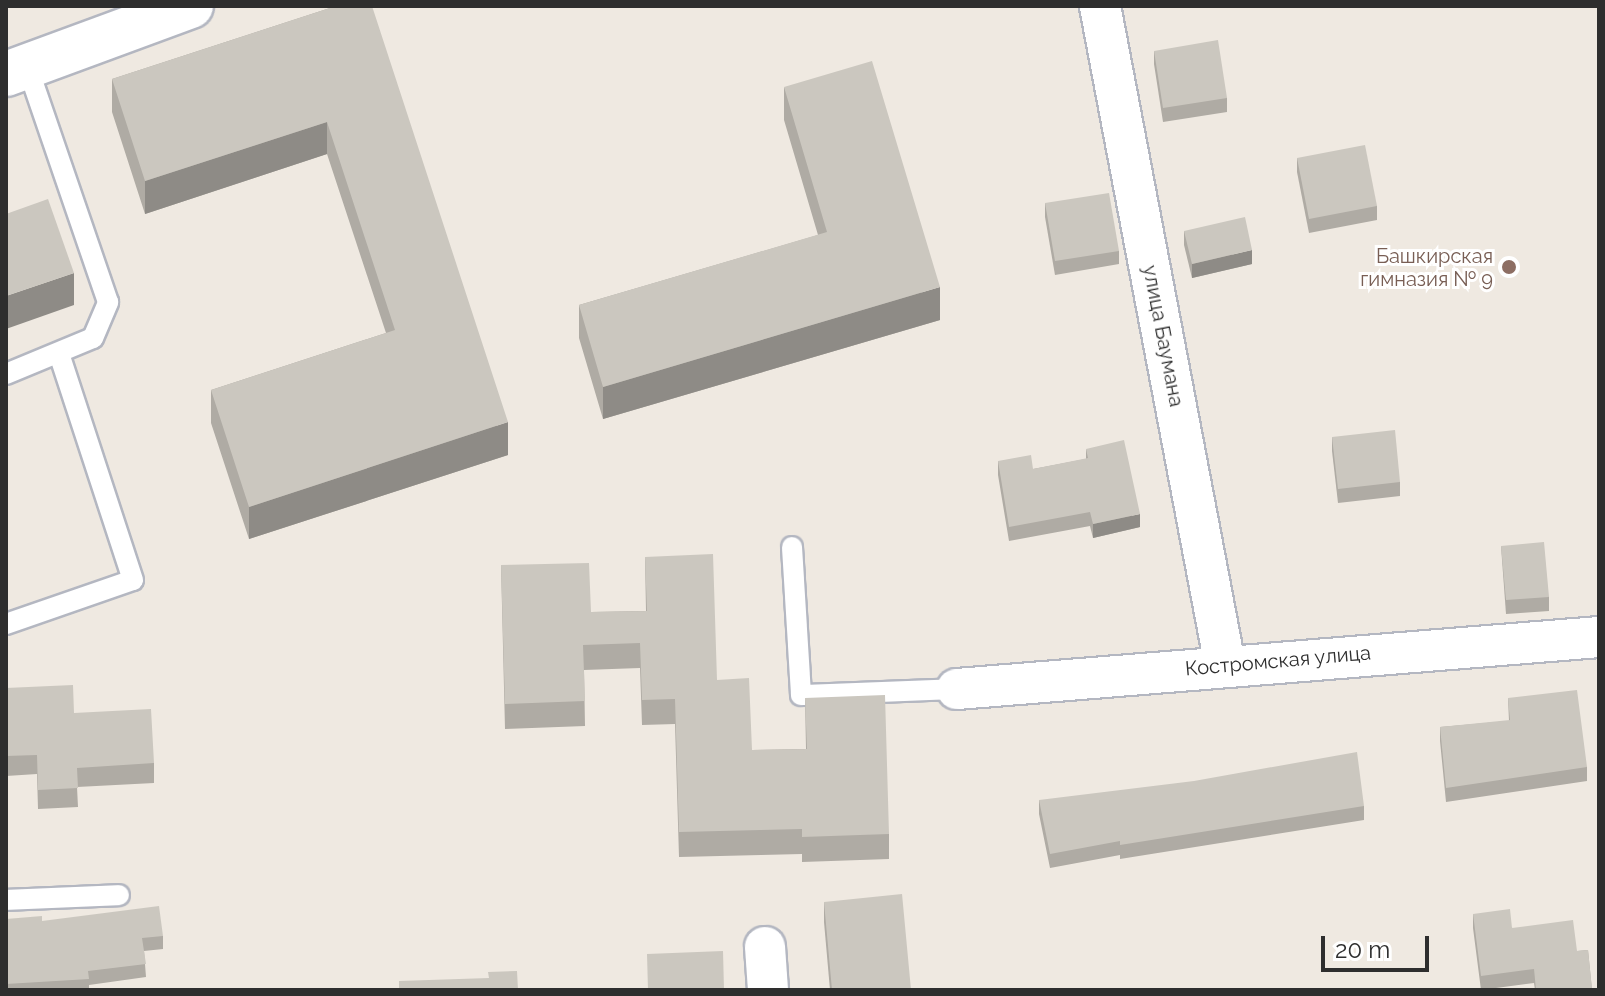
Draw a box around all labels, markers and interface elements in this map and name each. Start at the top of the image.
place label: Башкирская гимназия № 9 [1360,244,1493,291]
marker: Башкирская гимназия № 9 [1500,258,1518,276]
street label: улица Баумана [1138,263,1188,409]
street label: Костромская улица [1184,641,1372,681]
scale bar [1325,920,1433,970]
text: 20 m [1335,935,1390,964]

